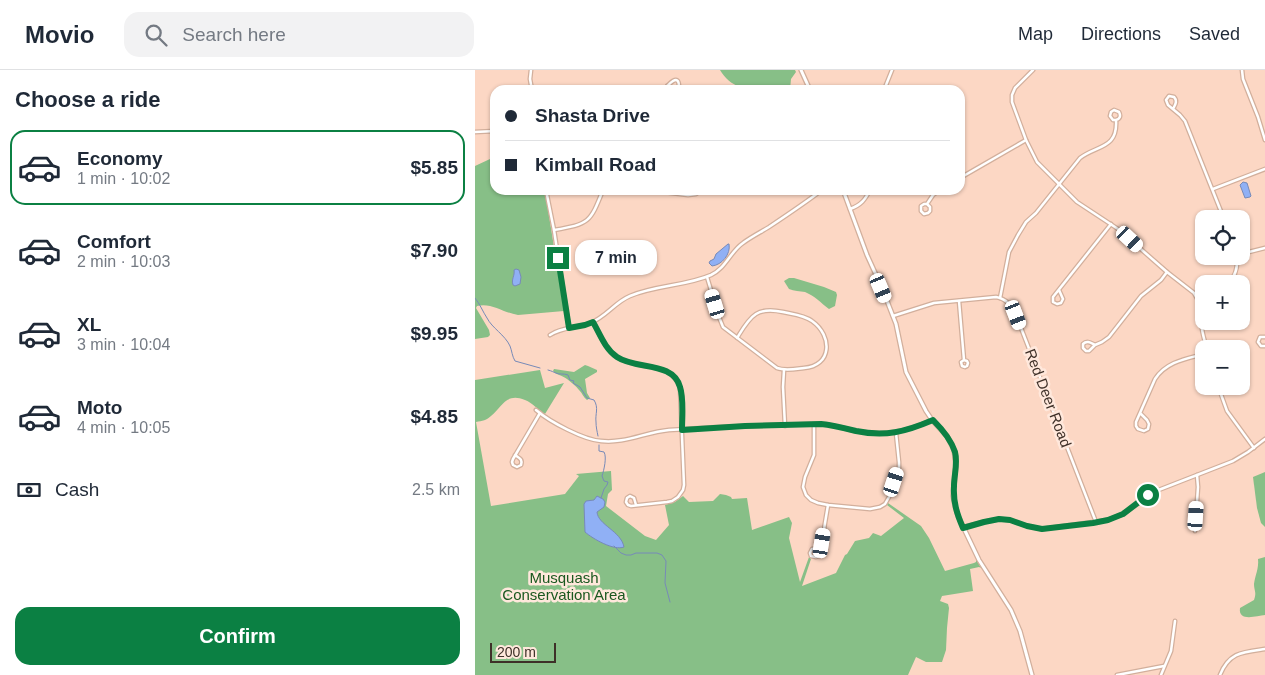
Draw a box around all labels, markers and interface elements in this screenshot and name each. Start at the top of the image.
search box [124,12,474,57]
text: Movio [25,21,94,48]
icon: search [142,21,170,49]
text: Search here [182,24,286,45]
text: Map [1018,24,1053,44]
text: Directions [1081,24,1161,44]
text: Saved [1189,24,1240,44]
text: Choose a ride [15,87,160,112]
text: Shasta Drive [535,105,650,126]
icon: car [17,145,62,190]
text: Economy [77,148,163,169]
text: Kimball Road [535,154,656,175]
text: $5.85 [410,157,458,178]
text: 1 min · 10:02 [77,170,170,187]
map controls [1195,210,1250,395]
button: locate [1195,210,1250,265]
car [1113,223,1146,255]
icon: car [17,228,62,273]
text: Comfort [77,231,151,252]
text: $7.90 [410,240,458,261]
callout: 7 min [575,240,658,276]
route end [547,247,569,269]
text: 7 min [595,249,637,266]
text: 2 min · 10:03 [77,253,170,270]
car [868,271,893,305]
button: + [1195,275,1250,330]
car [703,287,726,321]
car [1003,298,1028,332]
icon: car [17,311,62,356]
text: XL [77,314,101,335]
text: $9.95 [410,323,458,344]
text: 3 min · 10:04 [77,336,170,353]
button: − [1195,340,1250,395]
street label: Red Deer Road [1022,346,1075,450]
icon: car [17,394,62,439]
text: Moto [77,397,122,418]
text: $4.85 [410,406,458,427]
text: 4 min · 10:05 [77,419,170,436]
car [882,465,905,499]
icon: cash [15,476,43,504]
text: Cash [55,479,99,500]
text: 2.5 km [412,481,460,498]
route start [1137,484,1159,506]
car [1187,501,1204,531]
car [812,527,831,559]
park label: Musquash Conservation Area [502,569,626,603]
button: Confirm [15,607,460,665]
scale bar [490,640,556,663]
text: 200 m [497,644,536,660]

